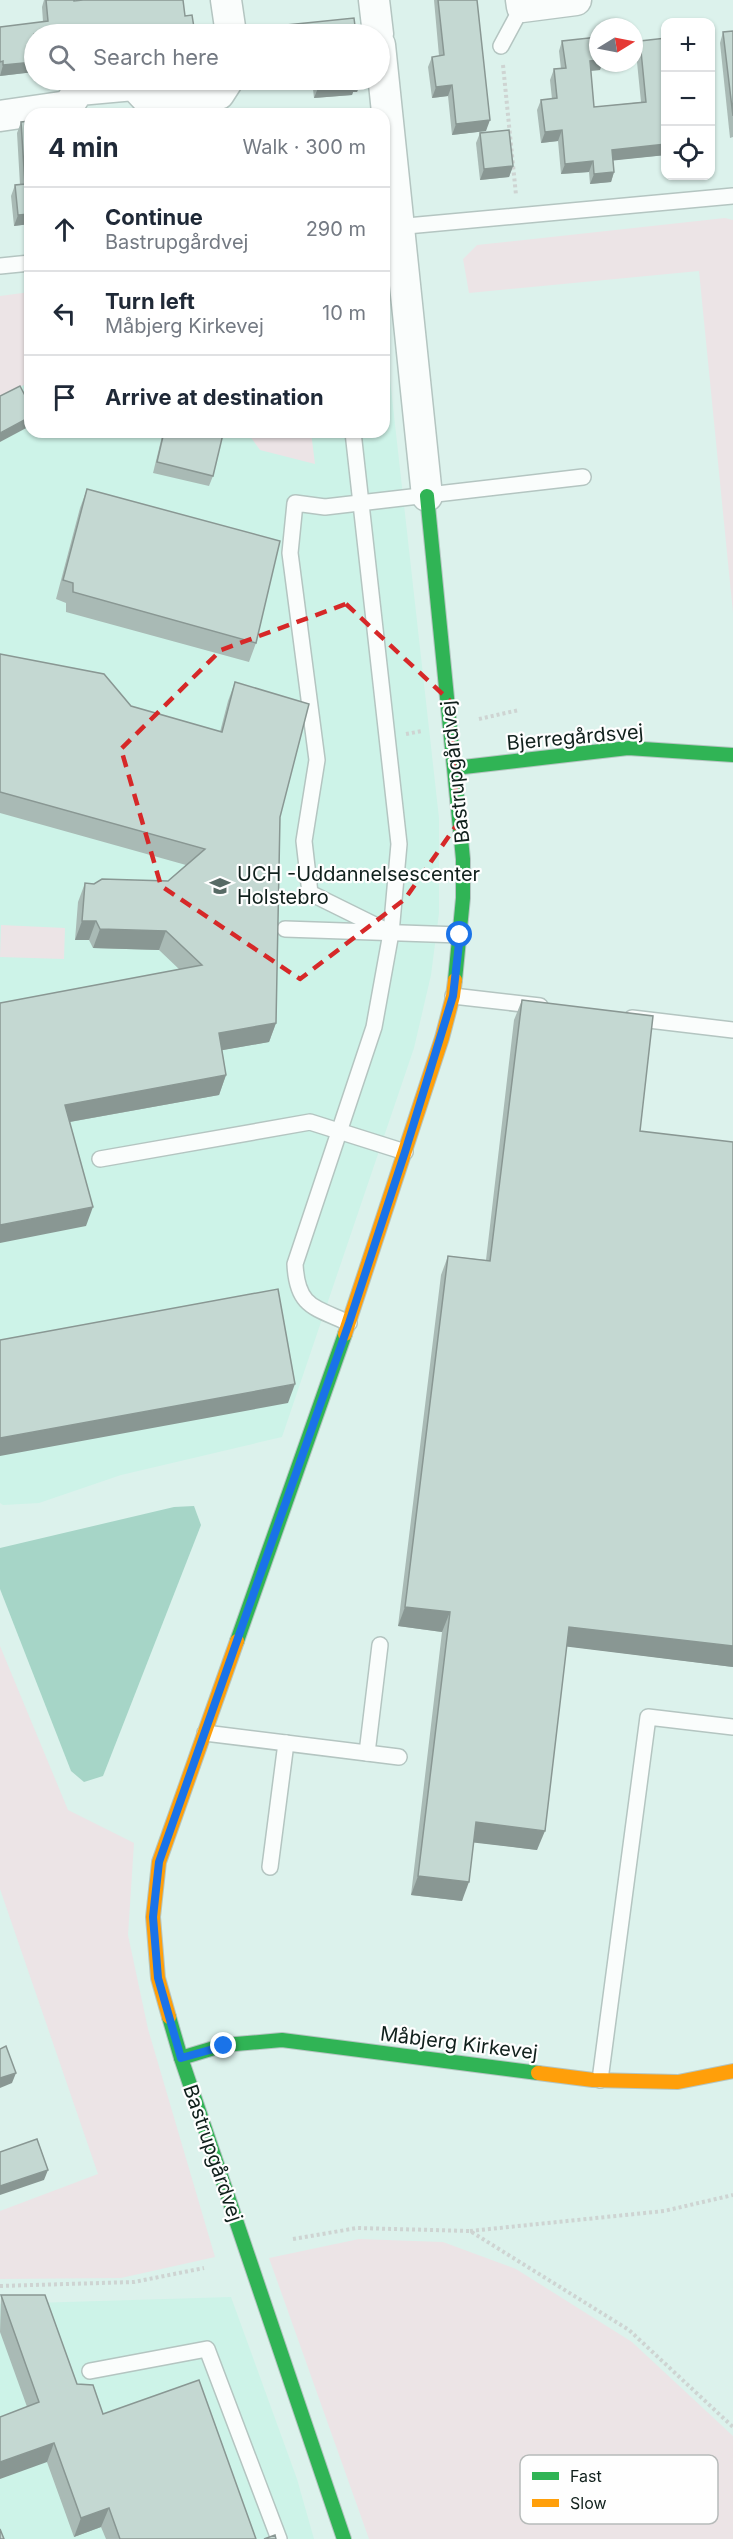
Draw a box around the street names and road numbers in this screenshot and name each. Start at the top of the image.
street label: Bastrupgårdvej [436,699,474,845]
street label: Bjerregårdsvej [506,719,644,755]
street label: Måbjerg Kirkevej [379,2021,539,2065]
street label: Bastrupgårdvej [178,2081,248,2225]

